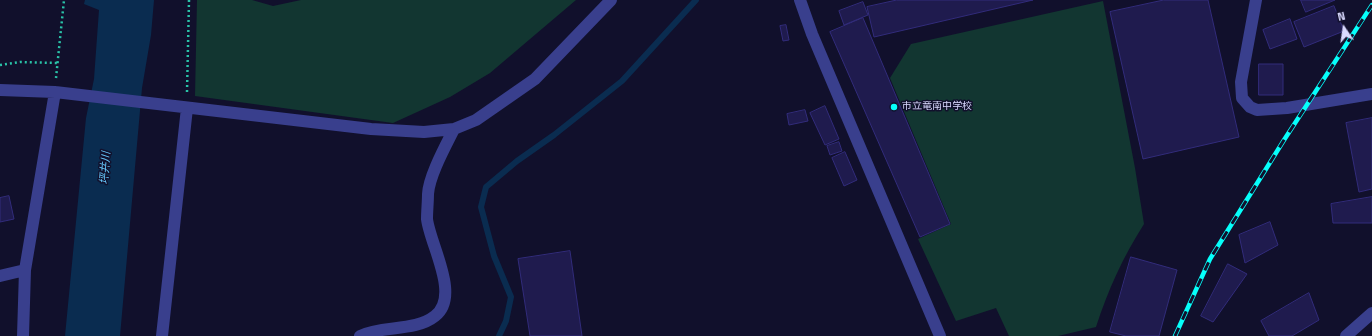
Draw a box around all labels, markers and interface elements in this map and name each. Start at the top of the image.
north arrow [1324,8,1364,48]
text: N [1336,8,1347,25]
place label: 市立竜南中学校 [902,101,972,113]
marker: 市立竜南中学校 [889,102,899,112]
water label: 坪井川 [98,151,114,185]

